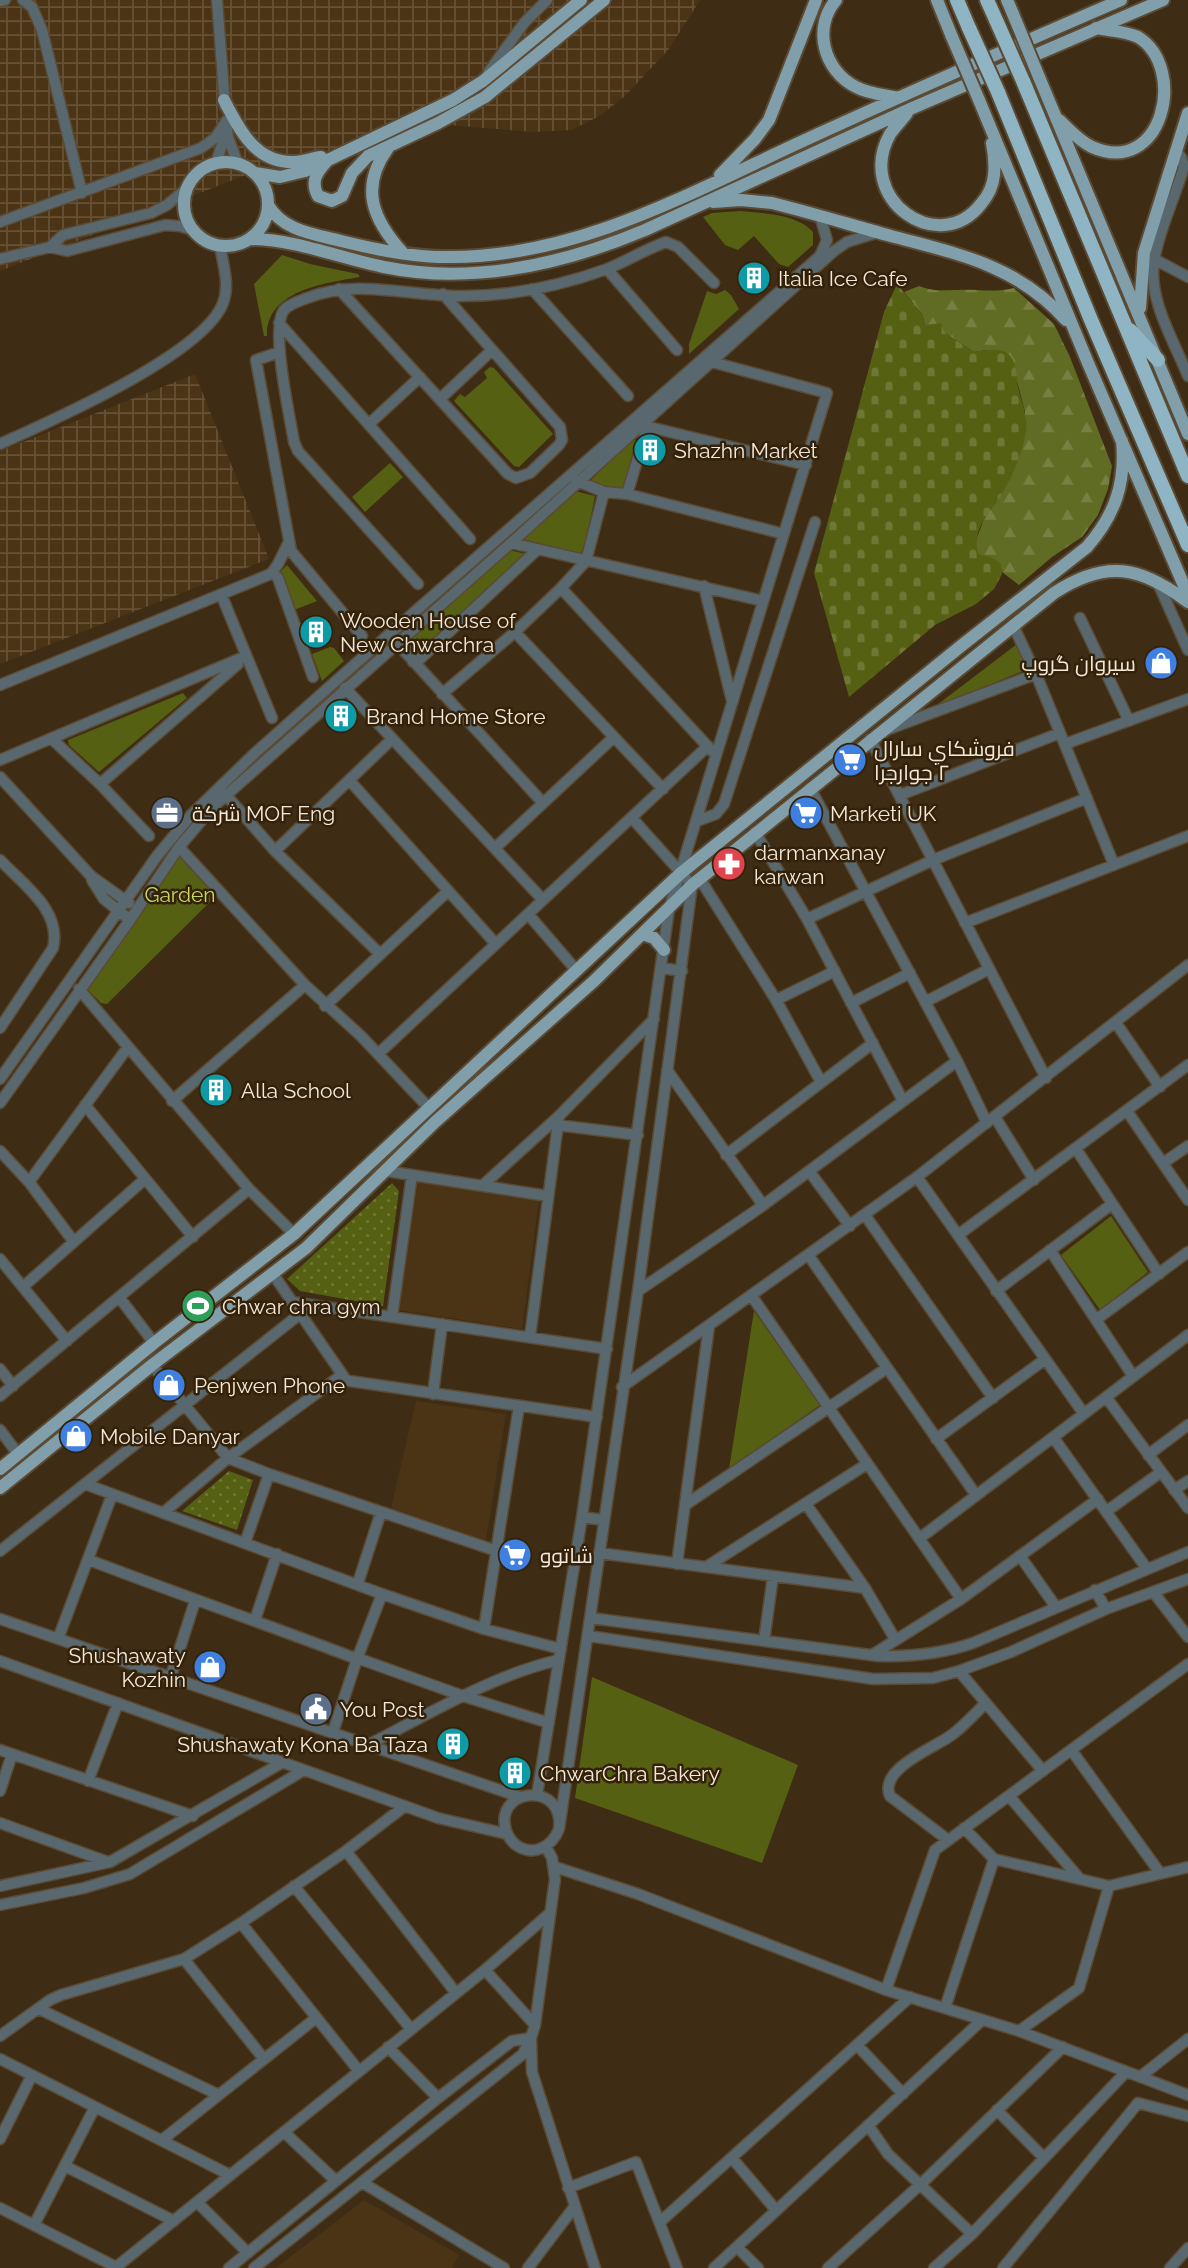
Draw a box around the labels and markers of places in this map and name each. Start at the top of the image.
building icon: Italia Ice Cafe [735,259,773,297]
place label: Italia Ice Cafe [778,266,908,291]
building icon: Shazhn Market [631,431,669,469]
place label: Shazhn Market [674,438,818,463]
place label: Wooden House of New Chwarchra [340,608,517,657]
building icon: Wooden House of New Chwarchra [297,613,335,651]
shop icon: سیروان گروپ [1142,644,1180,682]
place label: سیروان گروپ [1021,651,1136,678]
building icon: Brand Home Store [322,697,360,735]
place label: Brand Home Store [366,704,545,729]
place label: فروشكاي سارال ٢ جوارجرا [874,736,1015,785]
supermarket icon: فروشكاي سارال ٢ جوارجرا [831,741,869,779]
office icon: شركة MOF Eng [148,794,186,832]
supermarket icon: Marketi UK [787,794,825,832]
place label: شركة MOF Eng [192,801,335,826]
place label: Marketi UK [830,801,937,826]
place label: darmanxanay karwan [754,840,886,889]
pharmacy icon: darmanxanay karwan [710,845,748,883]
building icon: Alla School [197,1071,235,1109]
place label: Alla School [241,1078,351,1103]
sports icon: Chwar chra gym [179,1287,217,1325]
place label: Chwar chra gym [222,1294,380,1319]
shop icon: Penjwen Phone [150,1366,188,1404]
place label: Penjwen Phone [194,1373,345,1398]
shop icon: Mobile Danyar [57,1417,95,1455]
place label: Mobile Danyar [100,1424,241,1449]
supermarket icon: شاتوو [496,1536,534,1574]
place label: شاتوو [540,1543,593,1568]
place label: Shushawaty Kozhin [68,1643,186,1692]
shop icon: Shushawaty Kozhin [191,1648,229,1686]
public building icon: You Post [297,1690,335,1728]
place label: You Post [340,1697,425,1722]
building icon: Shushawaty Kona Ba Taza [434,1725,472,1763]
place label: Shushawaty Kona Ba Taza [177,1732,428,1757]
building icon: ChwarChra Bakery [496,1754,534,1792]
place label: ChwarChra Bakery [540,1761,720,1786]

